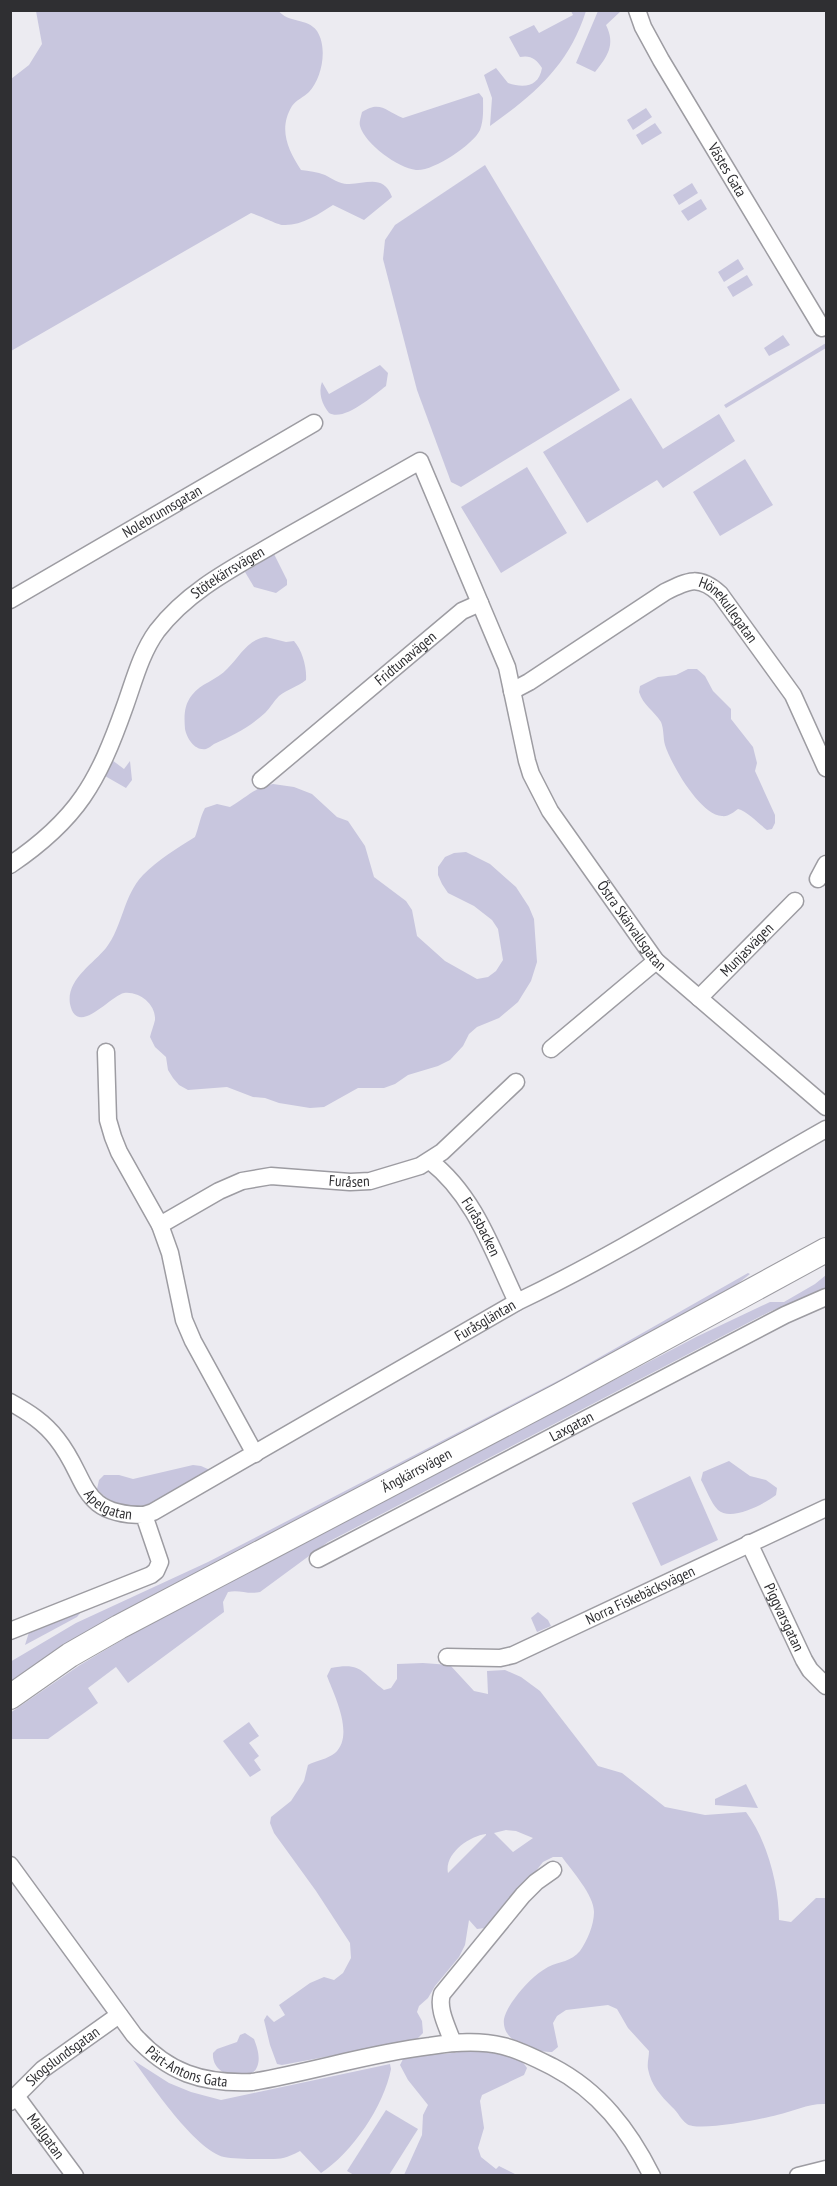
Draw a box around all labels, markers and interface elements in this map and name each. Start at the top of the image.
street label: Västes Gata [704,139,751,200]
street label: Nolebrunnsgatan [119,480,205,542]
street label: Stötekärrsvägen [187,542,268,602]
street label: Hönekullegatan [696,572,762,646]
street label: Fridtunavägen [371,627,440,689]
street label: Östra Skärvallsgatan [593,877,670,974]
street label: Munjasvägen [716,918,777,980]
street label: Furåsen [328,1170,370,1191]
street label: Furåsbacken [458,1193,505,1259]
street label: Furåsgläntan [451,1295,519,1345]
street label: Laxgatan [546,1407,597,1445]
street label: Ängkärrsvägen [378,1444,455,1496]
street label: Apelgatan [80,1485,133,1524]
street label: Norra Fiskebäcksvägen [582,1561,698,1629]
street label: Piggvarsgatan [760,1580,809,1654]
street label: Skogslundsgatan [21,2022,103,2090]
street label: Pärt-Antons Gata [142,2041,228,2091]
street label: Mallgatan [23,2109,69,2162]

